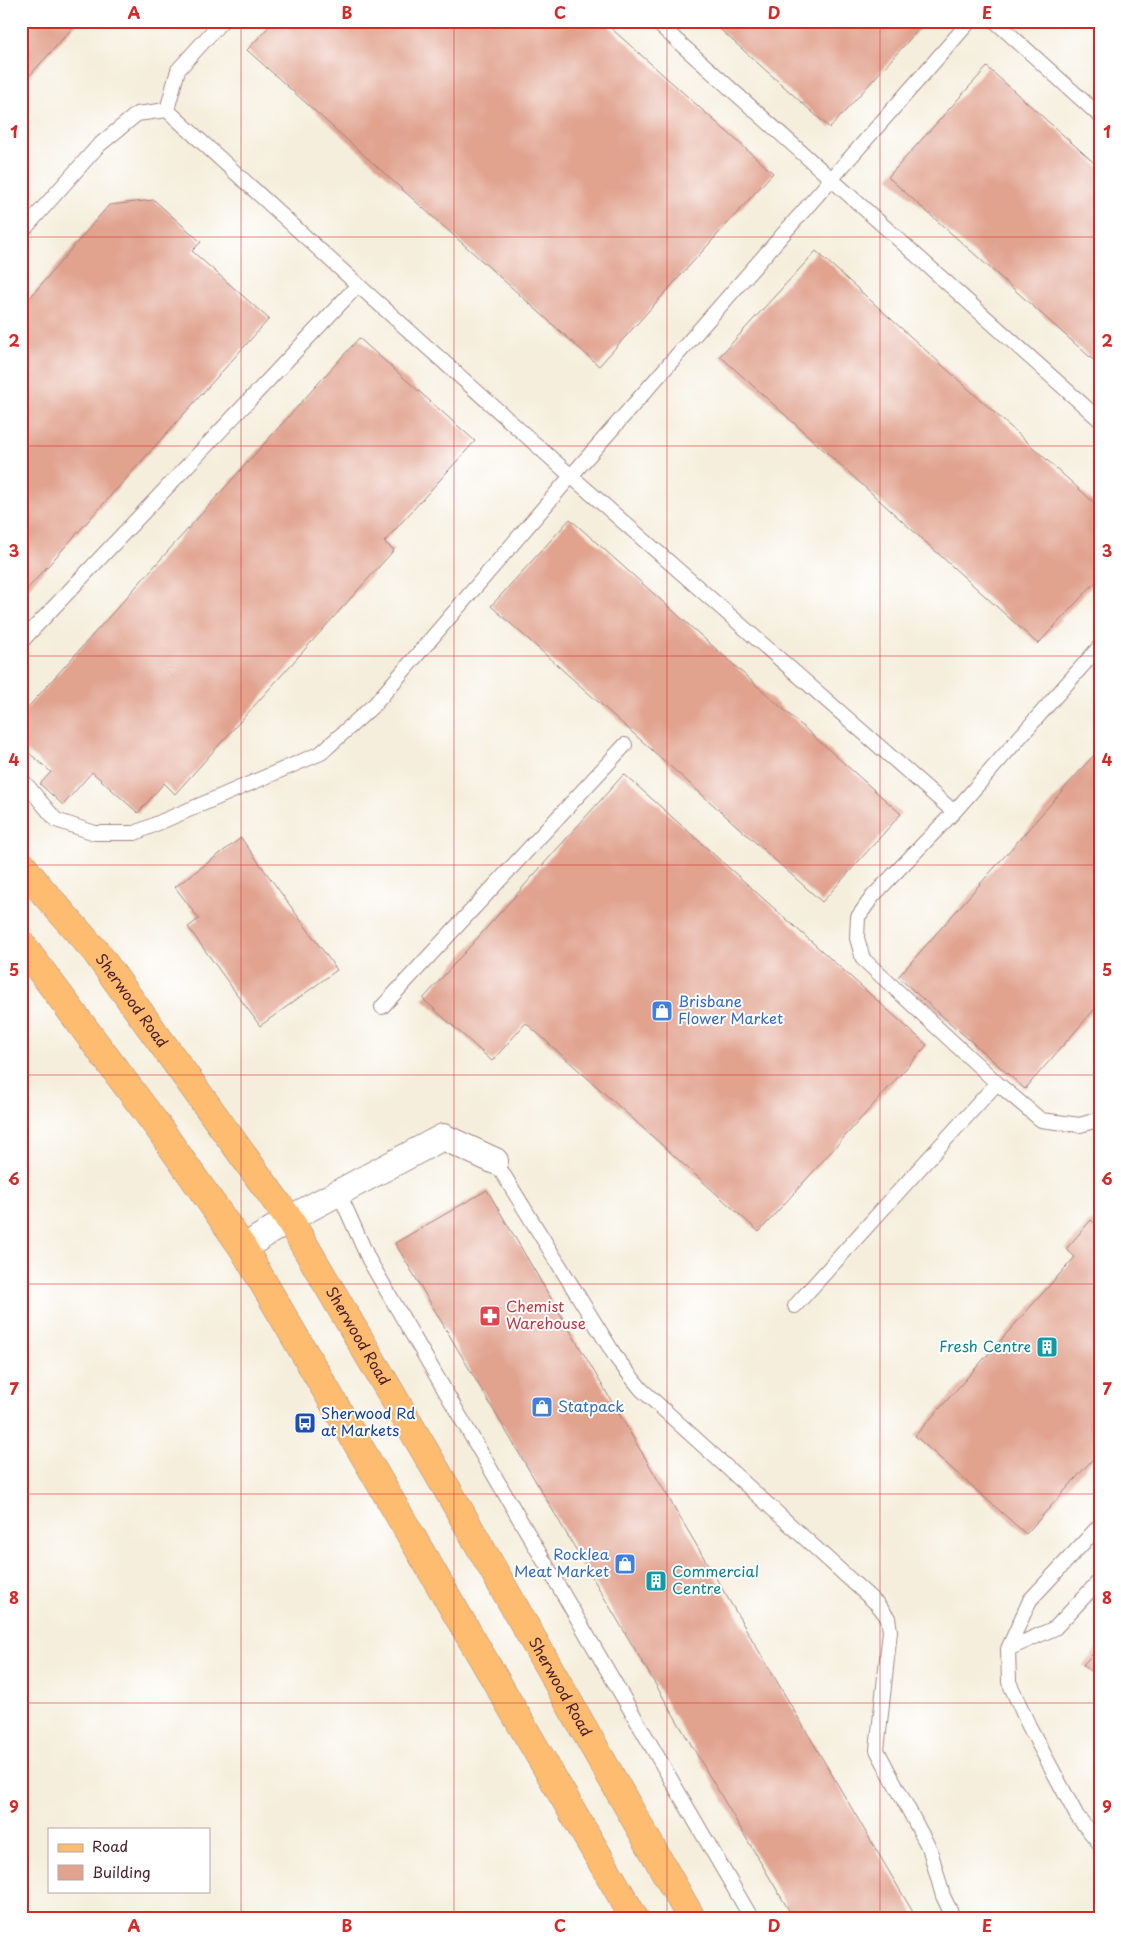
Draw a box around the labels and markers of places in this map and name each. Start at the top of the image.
place label: Brisbane Flower Market [678,989,783,1029]
shop icon: Brisbane Flower Market [650,999,674,1023]
place label: Chemist Warehouse [506,1294,586,1334]
pharmacy icon: Chemist Warehouse [478,1304,502,1328]
place label: Fresh Centre [939,1334,1031,1357]
building icon: Fresh Centre [1035,1335,1059,1359]
place label: Statpack [558,1394,624,1417]
shop icon: Statpack [530,1395,554,1419]
place label: Sherwood Rd at Markets [321,1401,415,1441]
bus stop icon: Sherwood Rd at Markets [293,1411,317,1435]
place label: Rocklea Meat Market [514,1542,610,1582]
shop icon: Rocklea Meat Market [613,1552,637,1576]
place label: Commercial Centre [672,1559,759,1599]
building icon: Commercial Centre [644,1569,668,1593]

